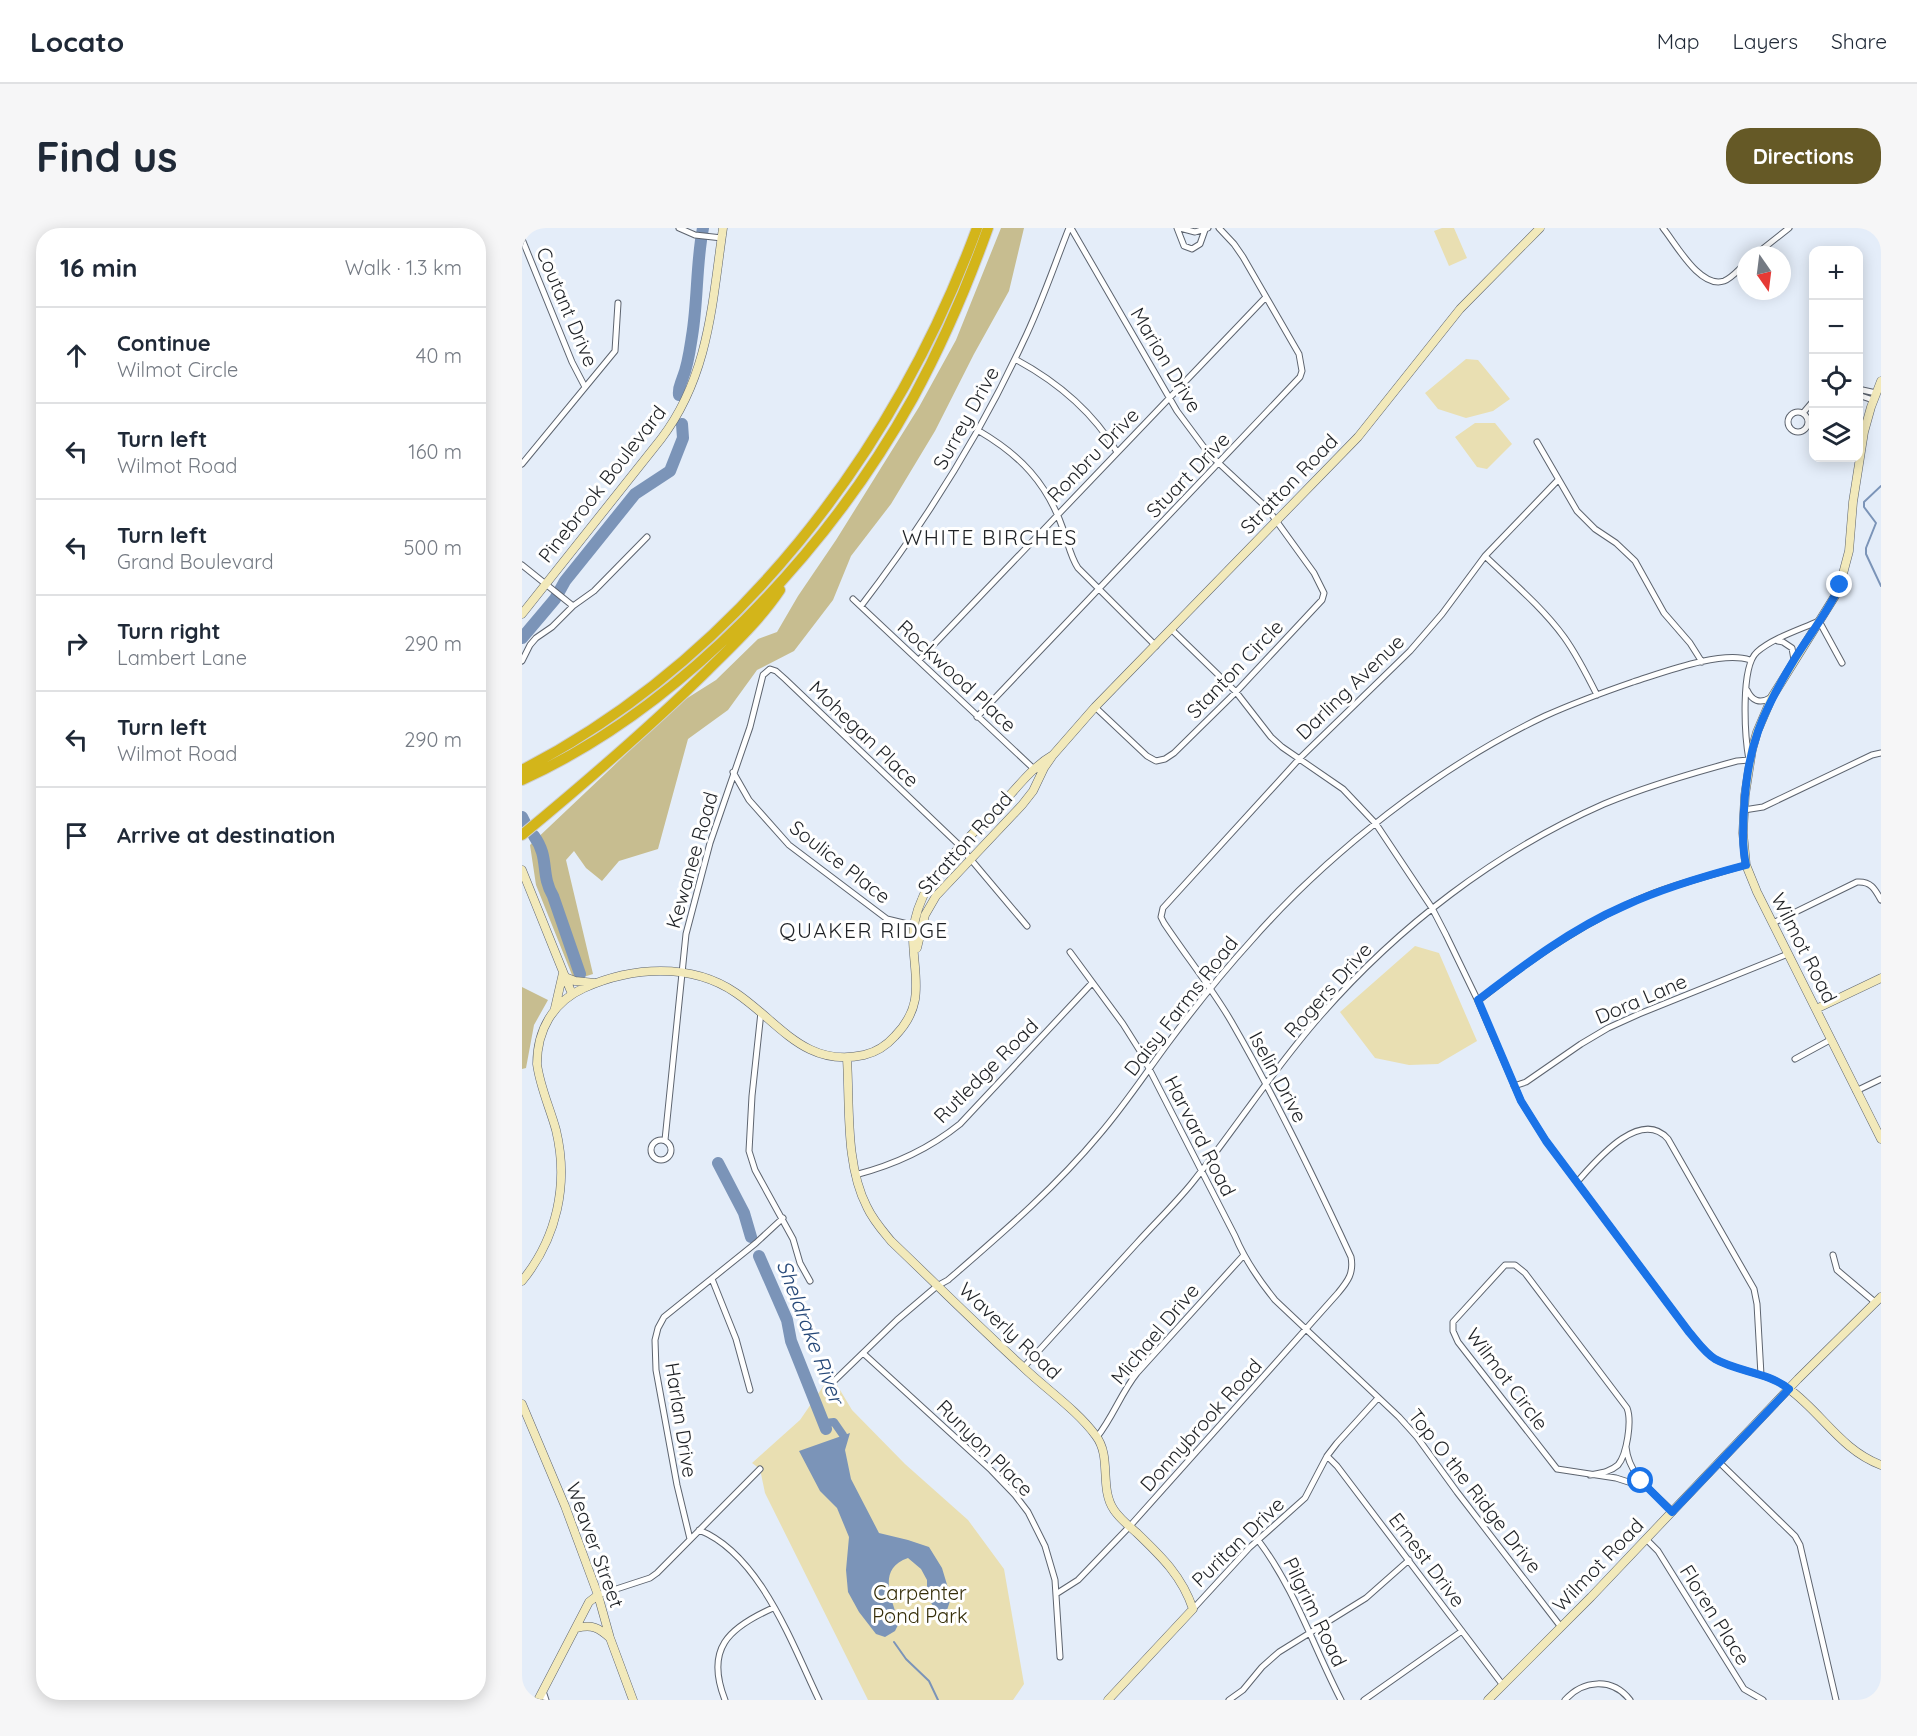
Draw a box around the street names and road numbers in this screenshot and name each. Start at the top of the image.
street label: Coutant Drive [531,243,604,370]
street label: Marion Drive [1125,303,1208,417]
street label: Surrey Drive [927,362,1004,474]
street label: Pinebrook Boulevard [532,400,671,567]
street label: Ronbru Drive [1041,402,1144,507]
street label: Stuart Drive [1141,427,1235,523]
street label: Stratton Road [1235,428,1343,539]
street label: Rockwood Place [893,614,1022,737]
street label: Stanton Circle [1181,614,1288,723]
street label: Darling Avenue [1290,629,1409,745]
street label: Mohegan Place [804,675,924,792]
street label: Stratton Road [912,786,1017,899]
street label: Kewanee Road [660,789,723,931]
street label: Soulice Place [785,815,896,909]
street label: Wilmot Road [1766,888,1843,1007]
street label: Daisy Farms Road [1118,931,1243,1081]
street label: Rogers Drive [1278,937,1377,1042]
street label: Dora Lane [1591,968,1690,1029]
street label: Rutledge Road [928,1013,1043,1128]
street label: Iselin Drive [1244,1027,1313,1127]
street label: Harvard Road [1159,1071,1242,1200]
street label: Waverly Road [954,1277,1067,1385]
street label: Michael Drive [1105,1278,1204,1389]
street label: Wilmot Circle [1461,1323,1554,1435]
street label: Donnybrook Road [1134,1353,1267,1496]
street label: Harlan Drive [660,1361,703,1479]
street label: Runyon Place [932,1394,1039,1501]
street label: Top O the Ridge Drive [1403,1403,1547,1578]
street label: Weaver Street [561,1479,630,1611]
street label: Puritan Drive [1186,1491,1289,1592]
street label: Ernest Drive [1384,1508,1471,1612]
street label: Wilmot Road [1547,1513,1648,1617]
street label: Pilgrim Road [1278,1553,1353,1670]
street label: Floren Place [1675,1560,1756,1670]

